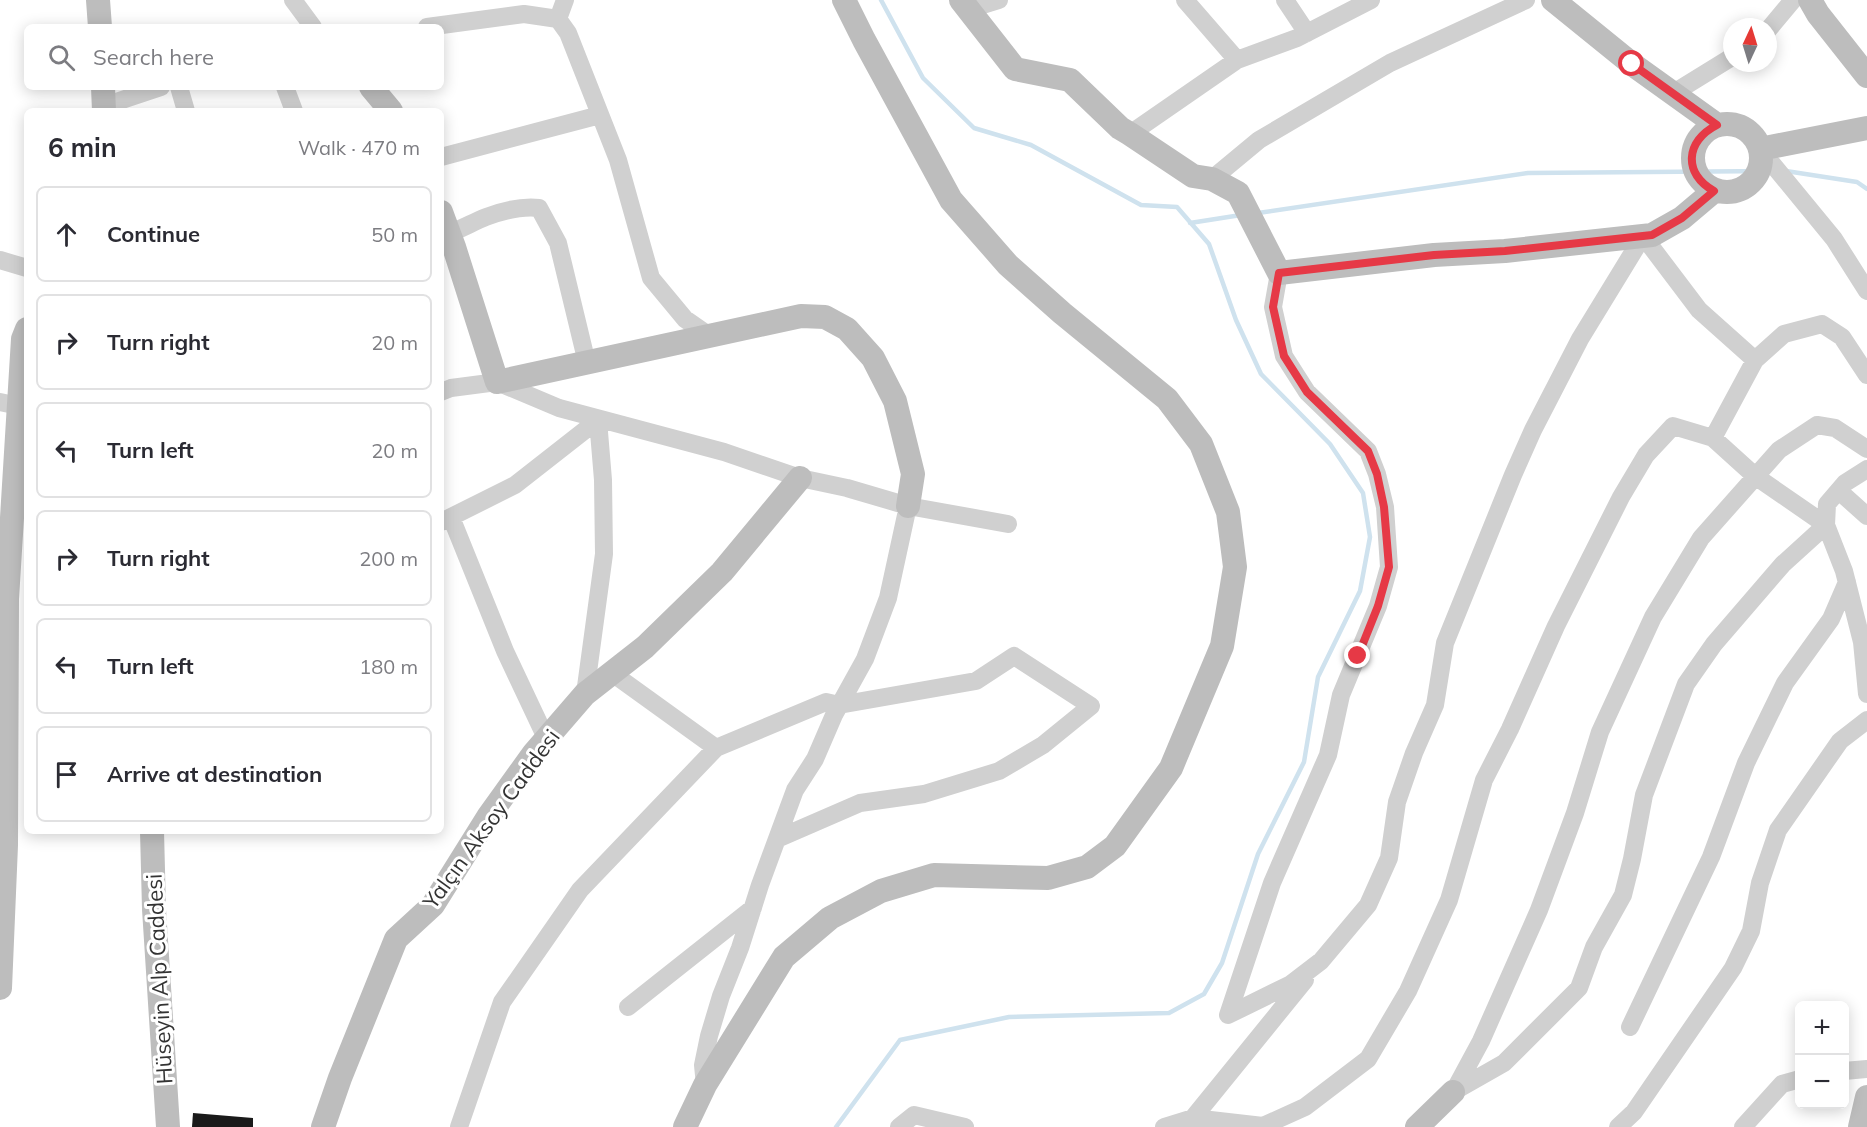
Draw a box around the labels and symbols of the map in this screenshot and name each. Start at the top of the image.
north arrow [1723,18,1777,72]
route start [1618,50,1644,76]
route end [1344,642,1370,668]
street label: Yalçın Aksoy Caddesi [416,724,566,915]
street label: Hüseyin Alp Caddesi [140,873,178,1085]

